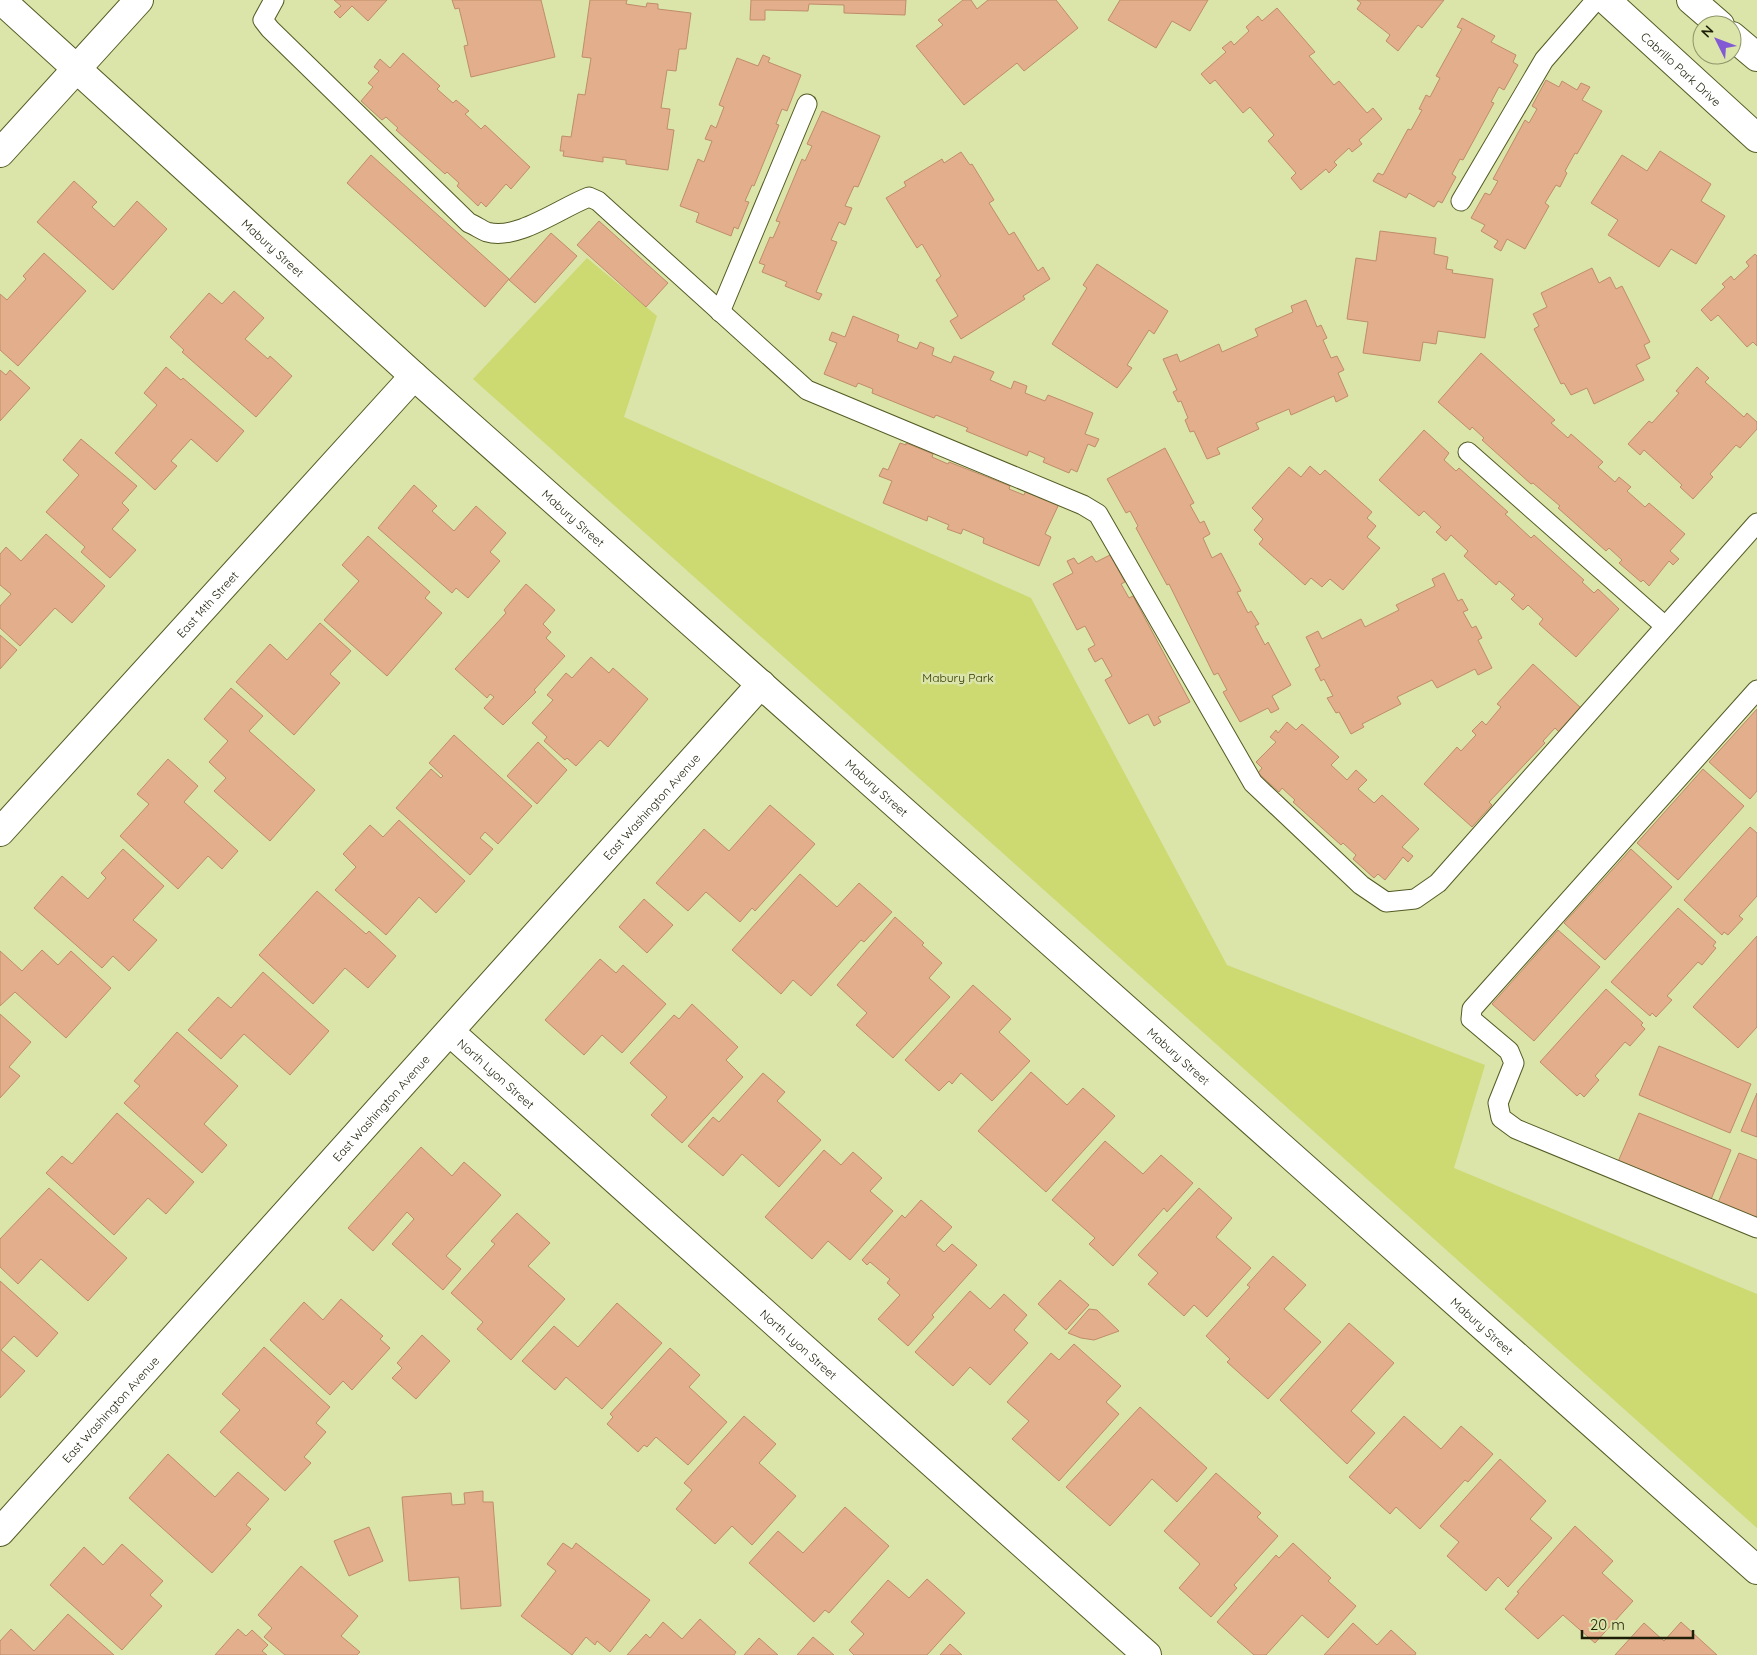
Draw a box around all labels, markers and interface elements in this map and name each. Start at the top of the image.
north arrow [1692,15,1742,65]
text: N [1697,21,1717,41]
street label: Cabrillo Park Drive [1638,28,1725,109]
street label: Mabury Street [239,216,307,280]
street label: Mabury Street [539,486,608,550]
street label: East 14th Street [173,568,241,640]
park label: Mabury Park [922,670,994,685]
street label: East Washington Avenue [600,750,703,863]
street label: Mabury Street [843,756,911,819]
street label: Mabury Street [1144,1024,1213,1088]
street label: North Lyon Street [455,1035,538,1112]
street label: East Washington Avenue [329,1051,432,1164]
street label: Mabury Street [1448,1294,1517,1358]
street label: North Lyon Street [757,1306,840,1382]
street label: East Washington Avenue [59,1353,162,1466]
scale bar [1582,1608,1693,1640]
text: 20 m [1590,1615,1625,1634]

